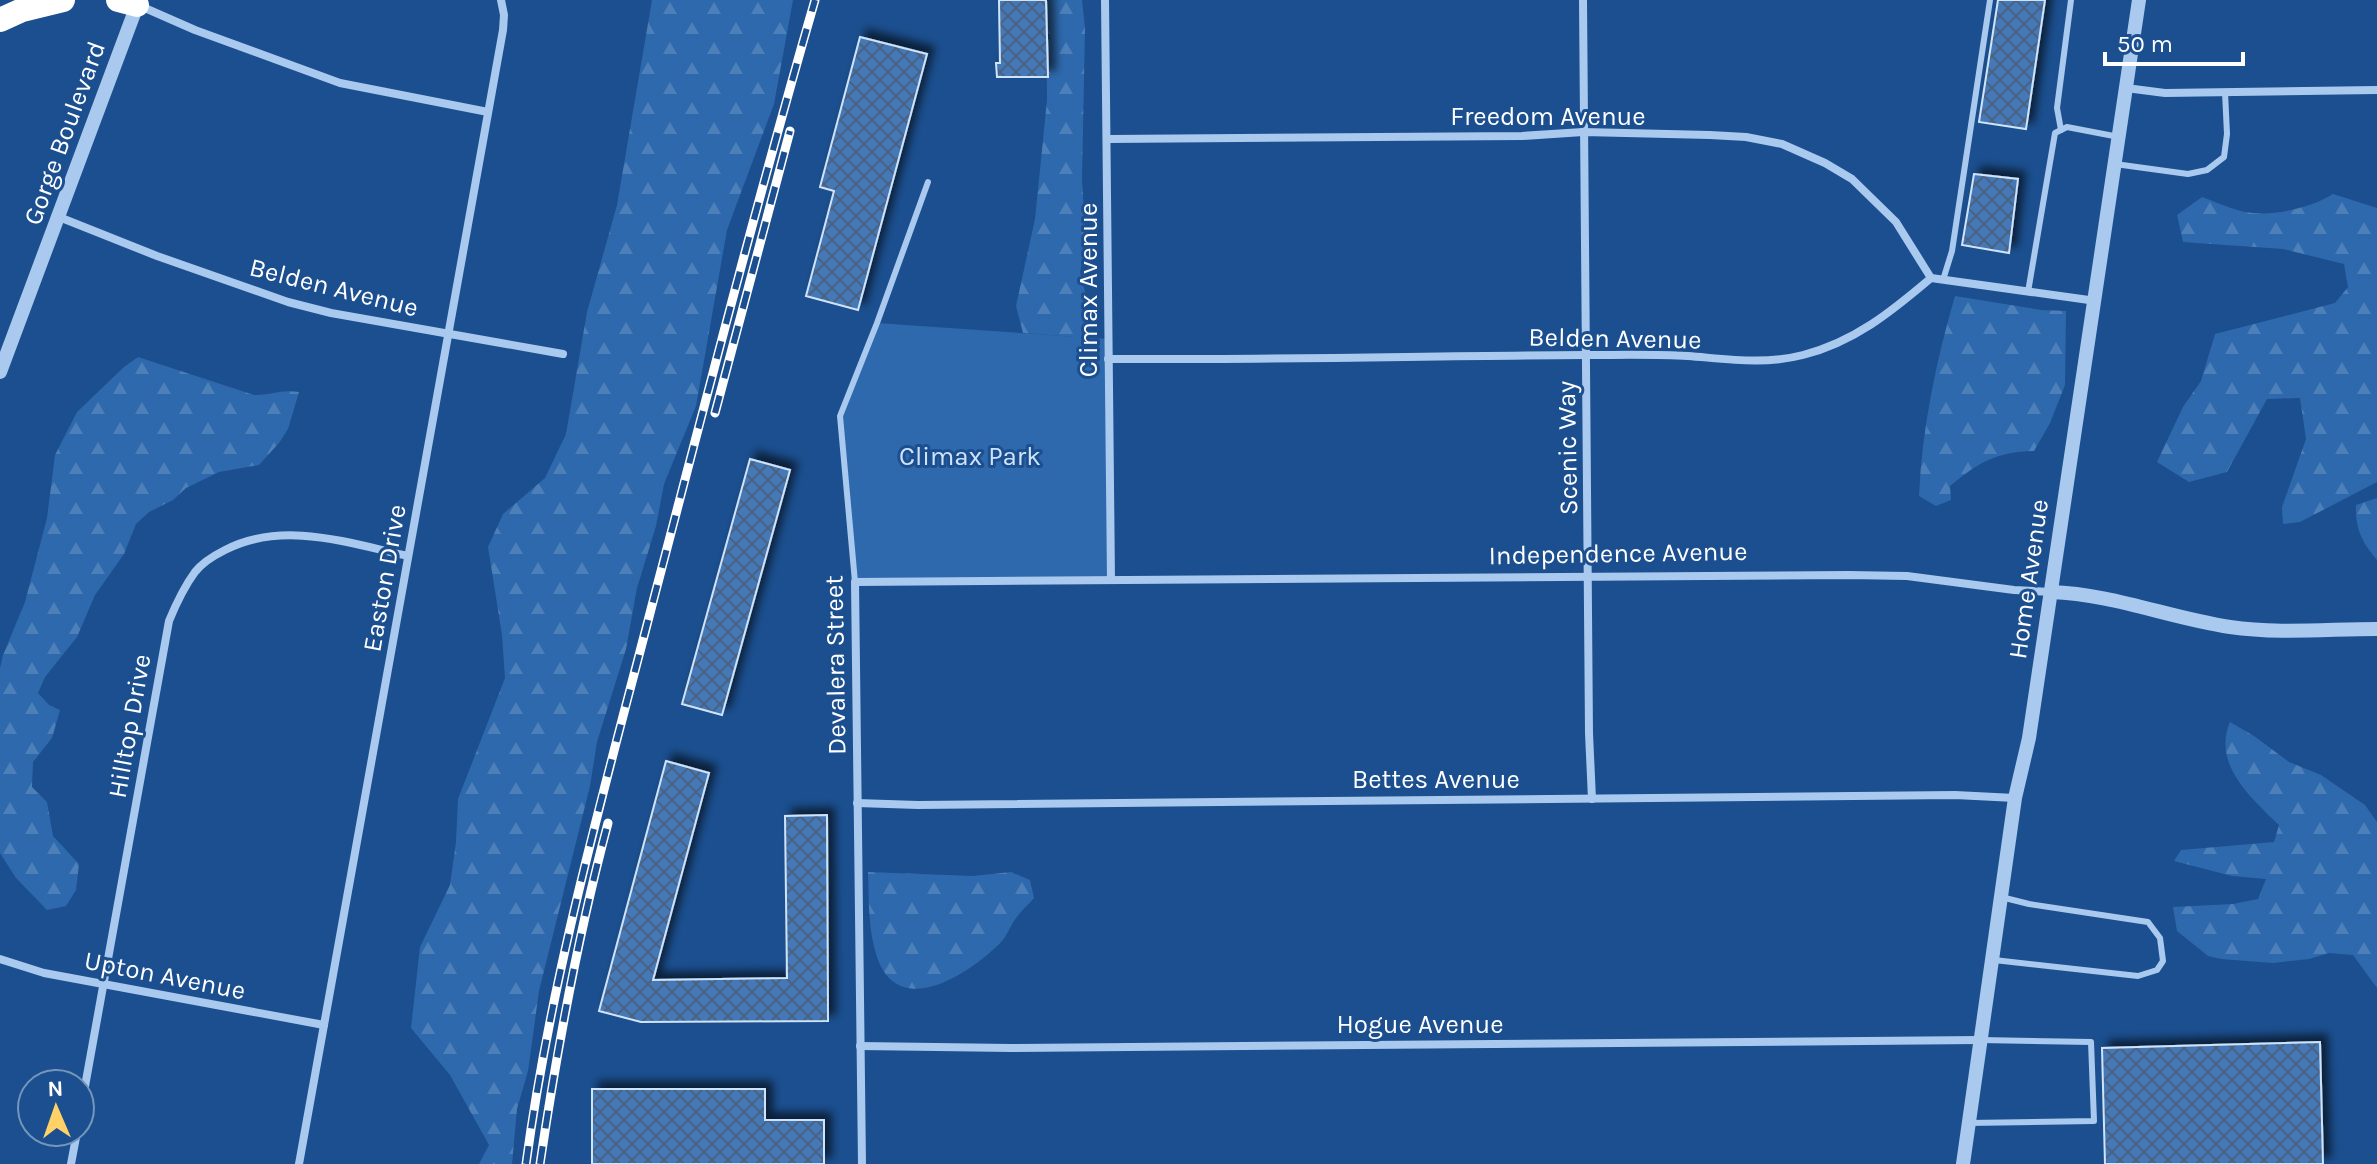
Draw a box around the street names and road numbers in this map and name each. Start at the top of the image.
street label: Gorge Boulevard [17,37,112,229]
street label: Freedom Avenue [1450,101,1646,132]
street label: Climax Avenue [1073,203,1104,377]
street label: Belden Avenue [246,252,422,323]
street label: Belden Avenue [1528,321,1702,356]
street label: Scenic Way [1551,381,1584,515]
street label: Home Avenue [2002,497,2055,661]
street label: Easton Drive [356,502,413,654]
street label: Independence Avenue [1488,536,1748,571]
street label: Devalera Street [818,575,853,755]
street label: Hilltop Drive [102,652,157,801]
street label: Bettes Avenue [1352,764,1520,795]
street label: Upton Avenue [82,945,248,1006]
street label: Hogue Avenue [1336,1009,1504,1040]

